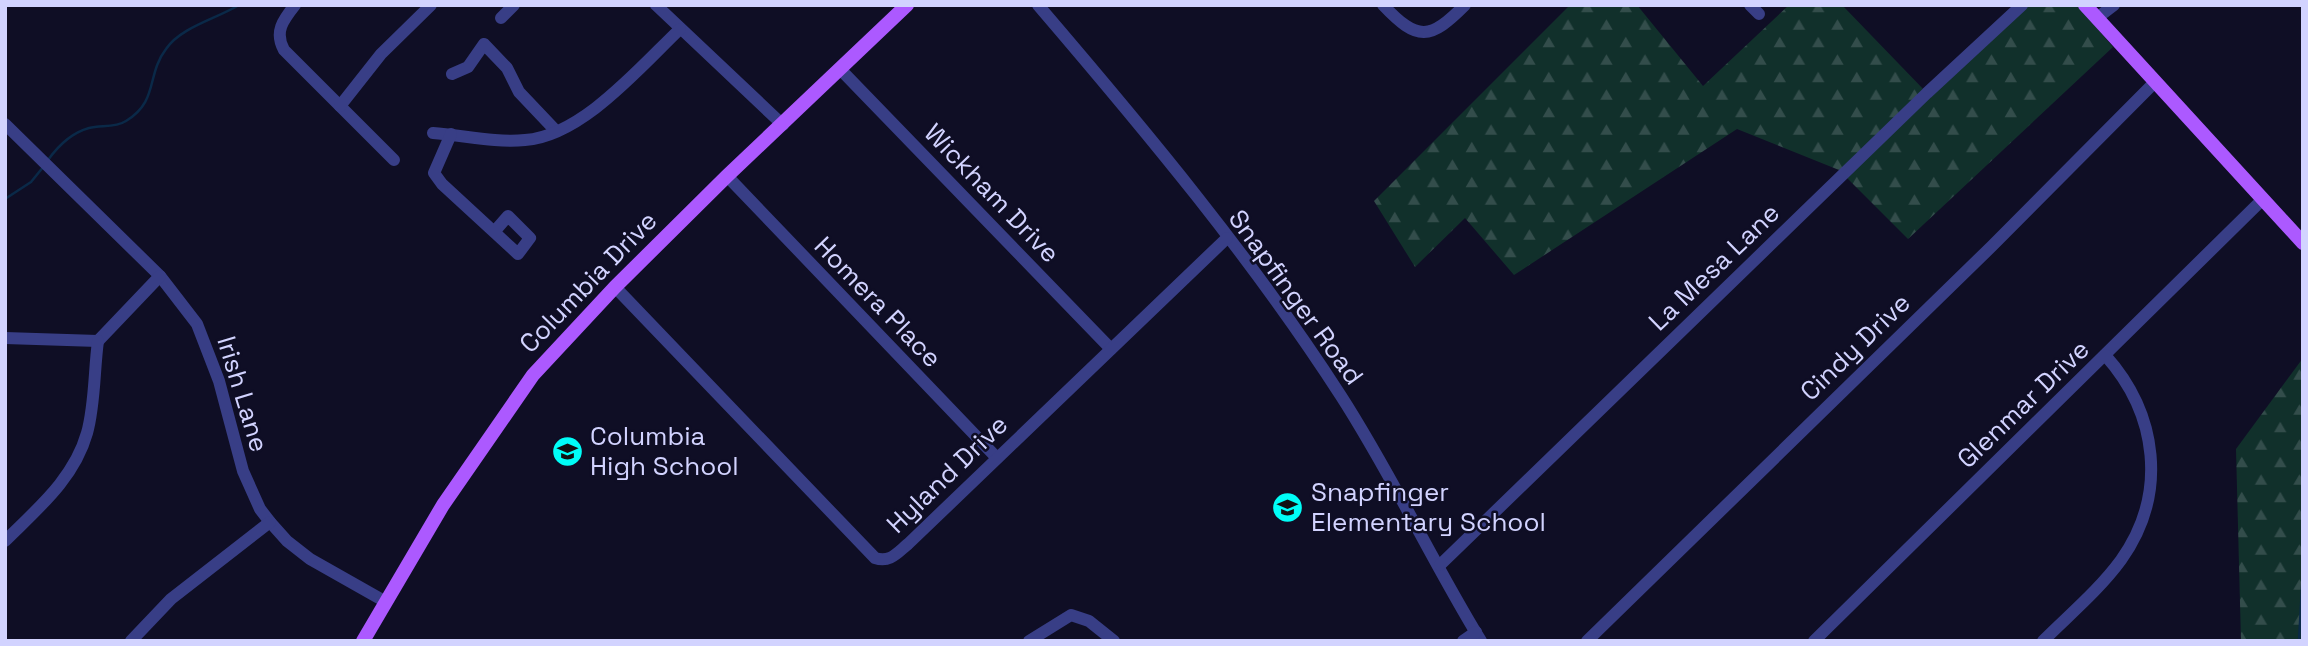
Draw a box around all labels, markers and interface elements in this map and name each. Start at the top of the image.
street label: Wickham Drive [917,116,1067,270]
street label: La Mesa Lane [1641,196,1787,338]
street label: Snapfinger Road [1221,203,1371,391]
street label: Columbia Drive [512,204,664,360]
street label: Homera Place [807,229,949,375]
street label: Cindy Drive [1793,286,1917,408]
street label: Irish Lane [209,332,277,456]
street label: Glenmar Drive [1950,332,2096,476]
street label: Hyland Drive [879,408,1015,540]
place label: Columbia High School [590,419,739,483]
school or university icon: Columbia High School [550,434,584,468]
place label: Snapfinger Elementary School [1311,475,1546,539]
school or university icon: Snapfinger Elementary School [1271,490,1305,524]

